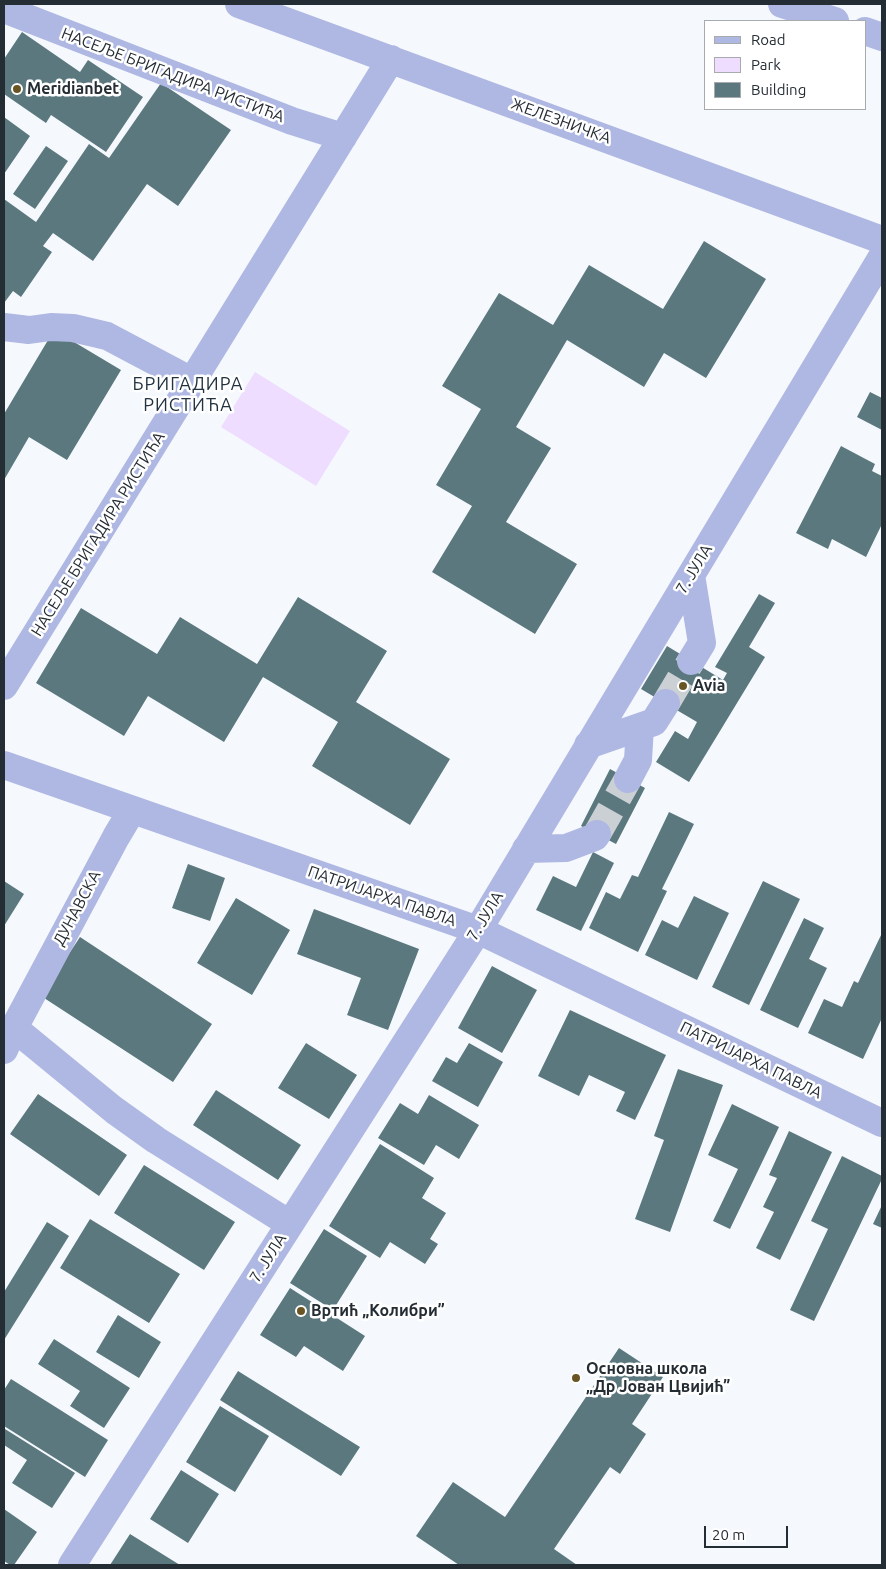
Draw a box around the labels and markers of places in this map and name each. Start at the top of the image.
place label: Meridianbet [27,79,119,99]
marker: Meridianbet [11,83,23,95]
place label: Avia [693,676,725,696]
marker: Avia [677,680,689,692]
place label: Вртић „Колибри” [311,1301,445,1321]
marker: Вртић „Колибри” [295,1305,307,1317]
place label: Основна школа „Др Јован Цвијић” [586,1359,730,1397]
marker: Основна школа „Др Јован Цвијић” [570,1372,582,1384]

